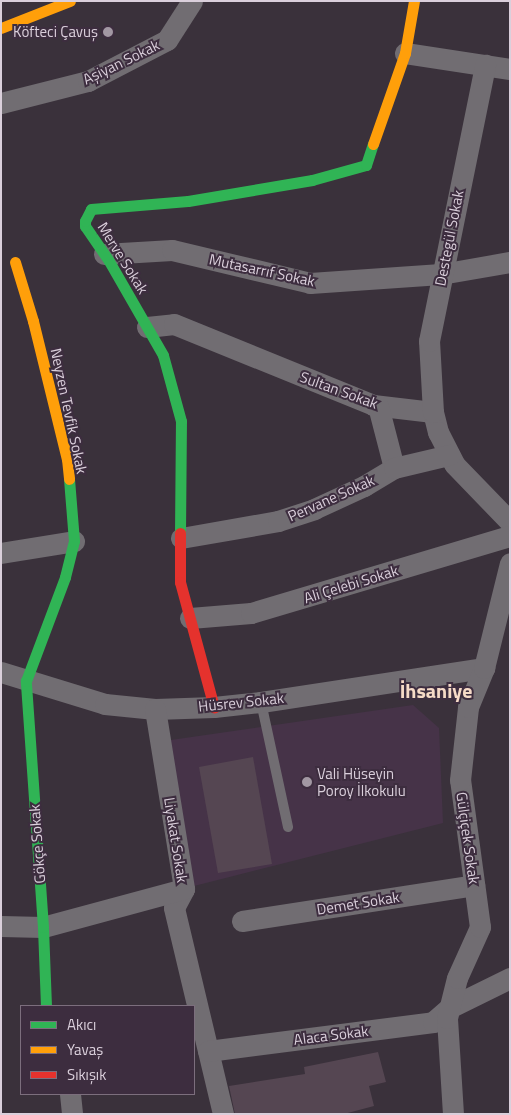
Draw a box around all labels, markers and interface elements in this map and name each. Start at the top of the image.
place label: Köfteci Çavuş [13,23,98,41]
marker: Köfteci Çavuş [102,26,114,38]
street label: Aşiyan Sokak [80,36,162,88]
street label: Destegül Sokak [431,188,467,288]
street label: Merve Sokak [94,219,152,297]
street label: Mutasarrıf Sokak [207,250,317,290]
street label: Neyzen Tevfik Sokak [47,346,91,476]
street label: Sultan Sokak [298,368,380,412]
street label: Pervane Sokak [285,471,377,525]
street label: Ali Çelebi Sokak [302,561,400,607]
district label: İhsaniye [400,678,472,702]
street label: Hüsrev Sokak [197,689,285,715]
place label: Vali Hüseyin Poroy İlkokulu [317,764,406,799]
marker: Vali Hüseyin Poroy İlkokulu [301,776,313,788]
street label: Gülçiçek Sokak [453,791,483,885]
street label: Liyakat Sokak [160,796,192,884]
street label: Gökçe Sokak [25,804,49,884]
street label: Demet Sokak [315,888,401,918]
legend [20,1005,195,1095]
text: Akıcı [67,1013,96,1036]
street label: Alaca Sokak [293,1021,369,1049]
text: Yavaş [67,1038,103,1061]
text: Sıkışık [67,1063,106,1086]

